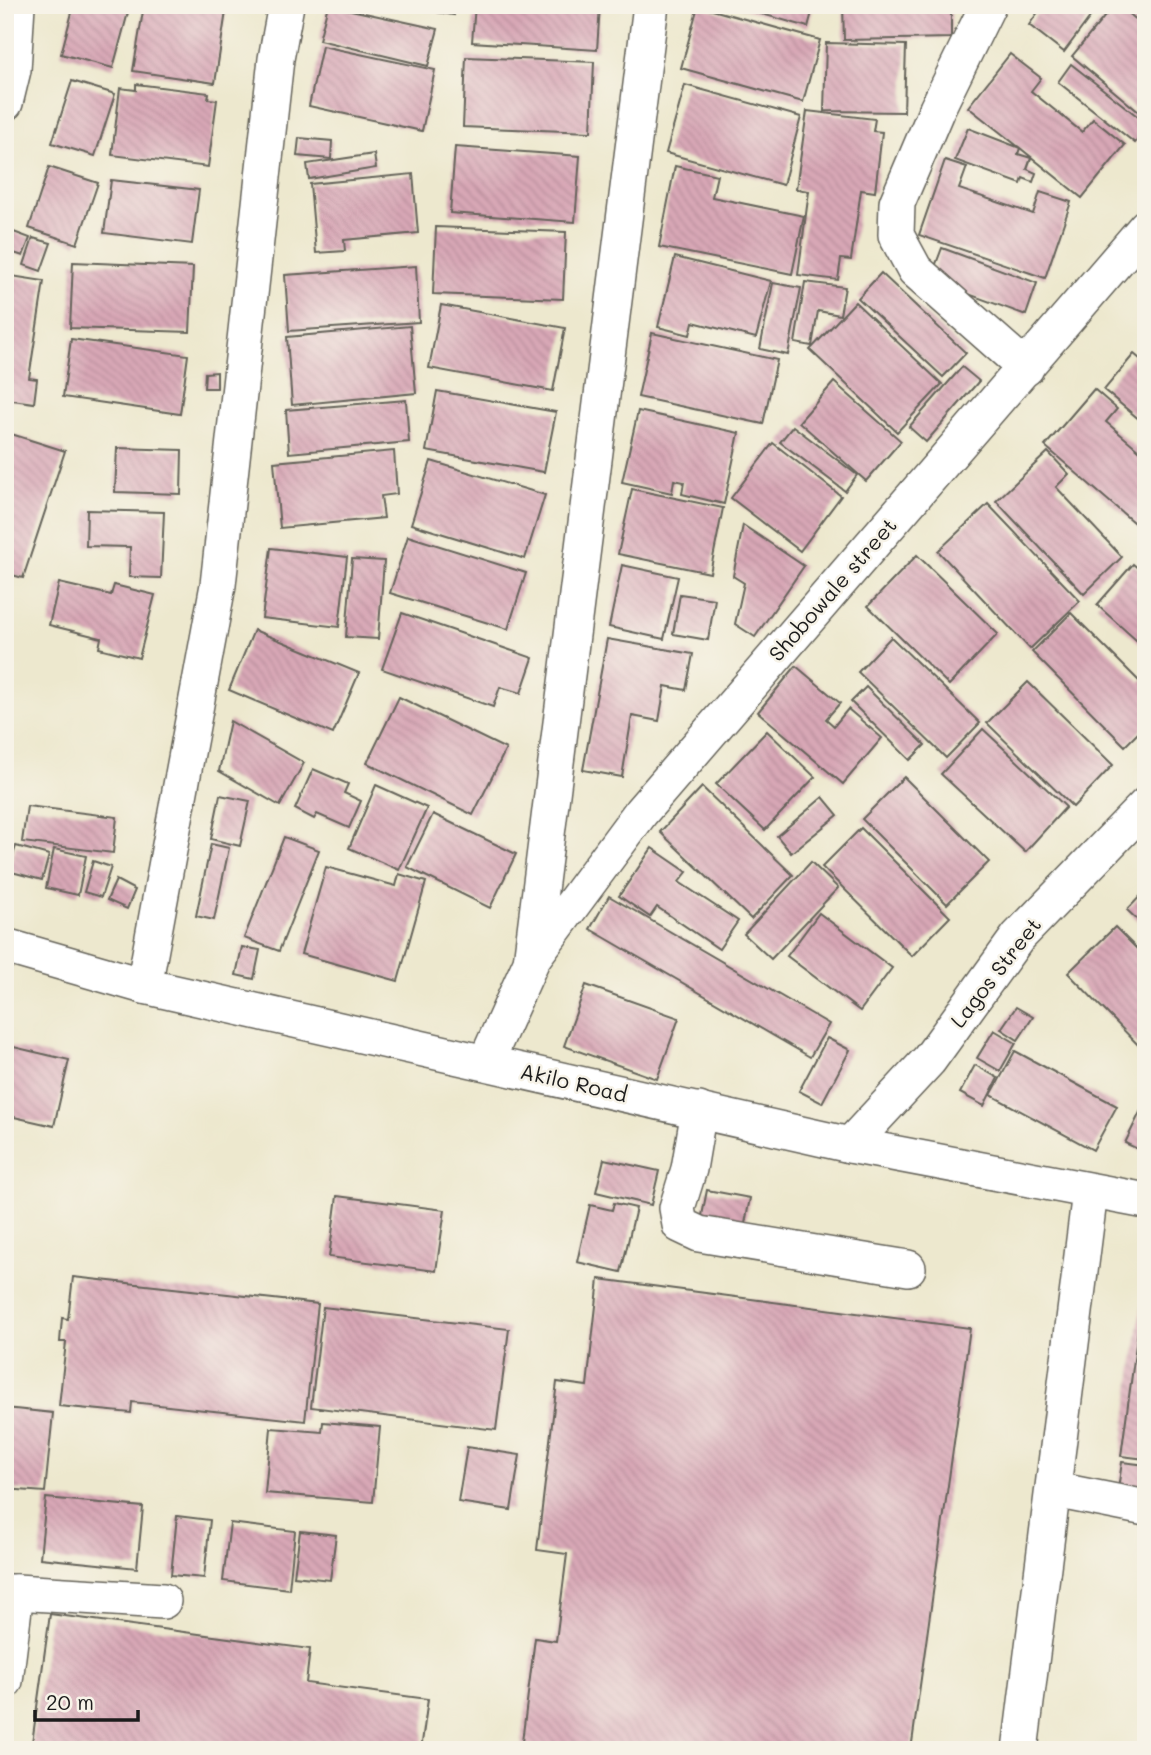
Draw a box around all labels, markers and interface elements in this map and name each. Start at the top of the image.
street label: Shobowale street [762,512,902,666]
street label: Lagos Street [944,911,1046,1033]
street label: Akilo Road [518,1057,630,1107]
scale bar [35,1678,138,1722]
text: 20 m [46,1688,94,1715]

